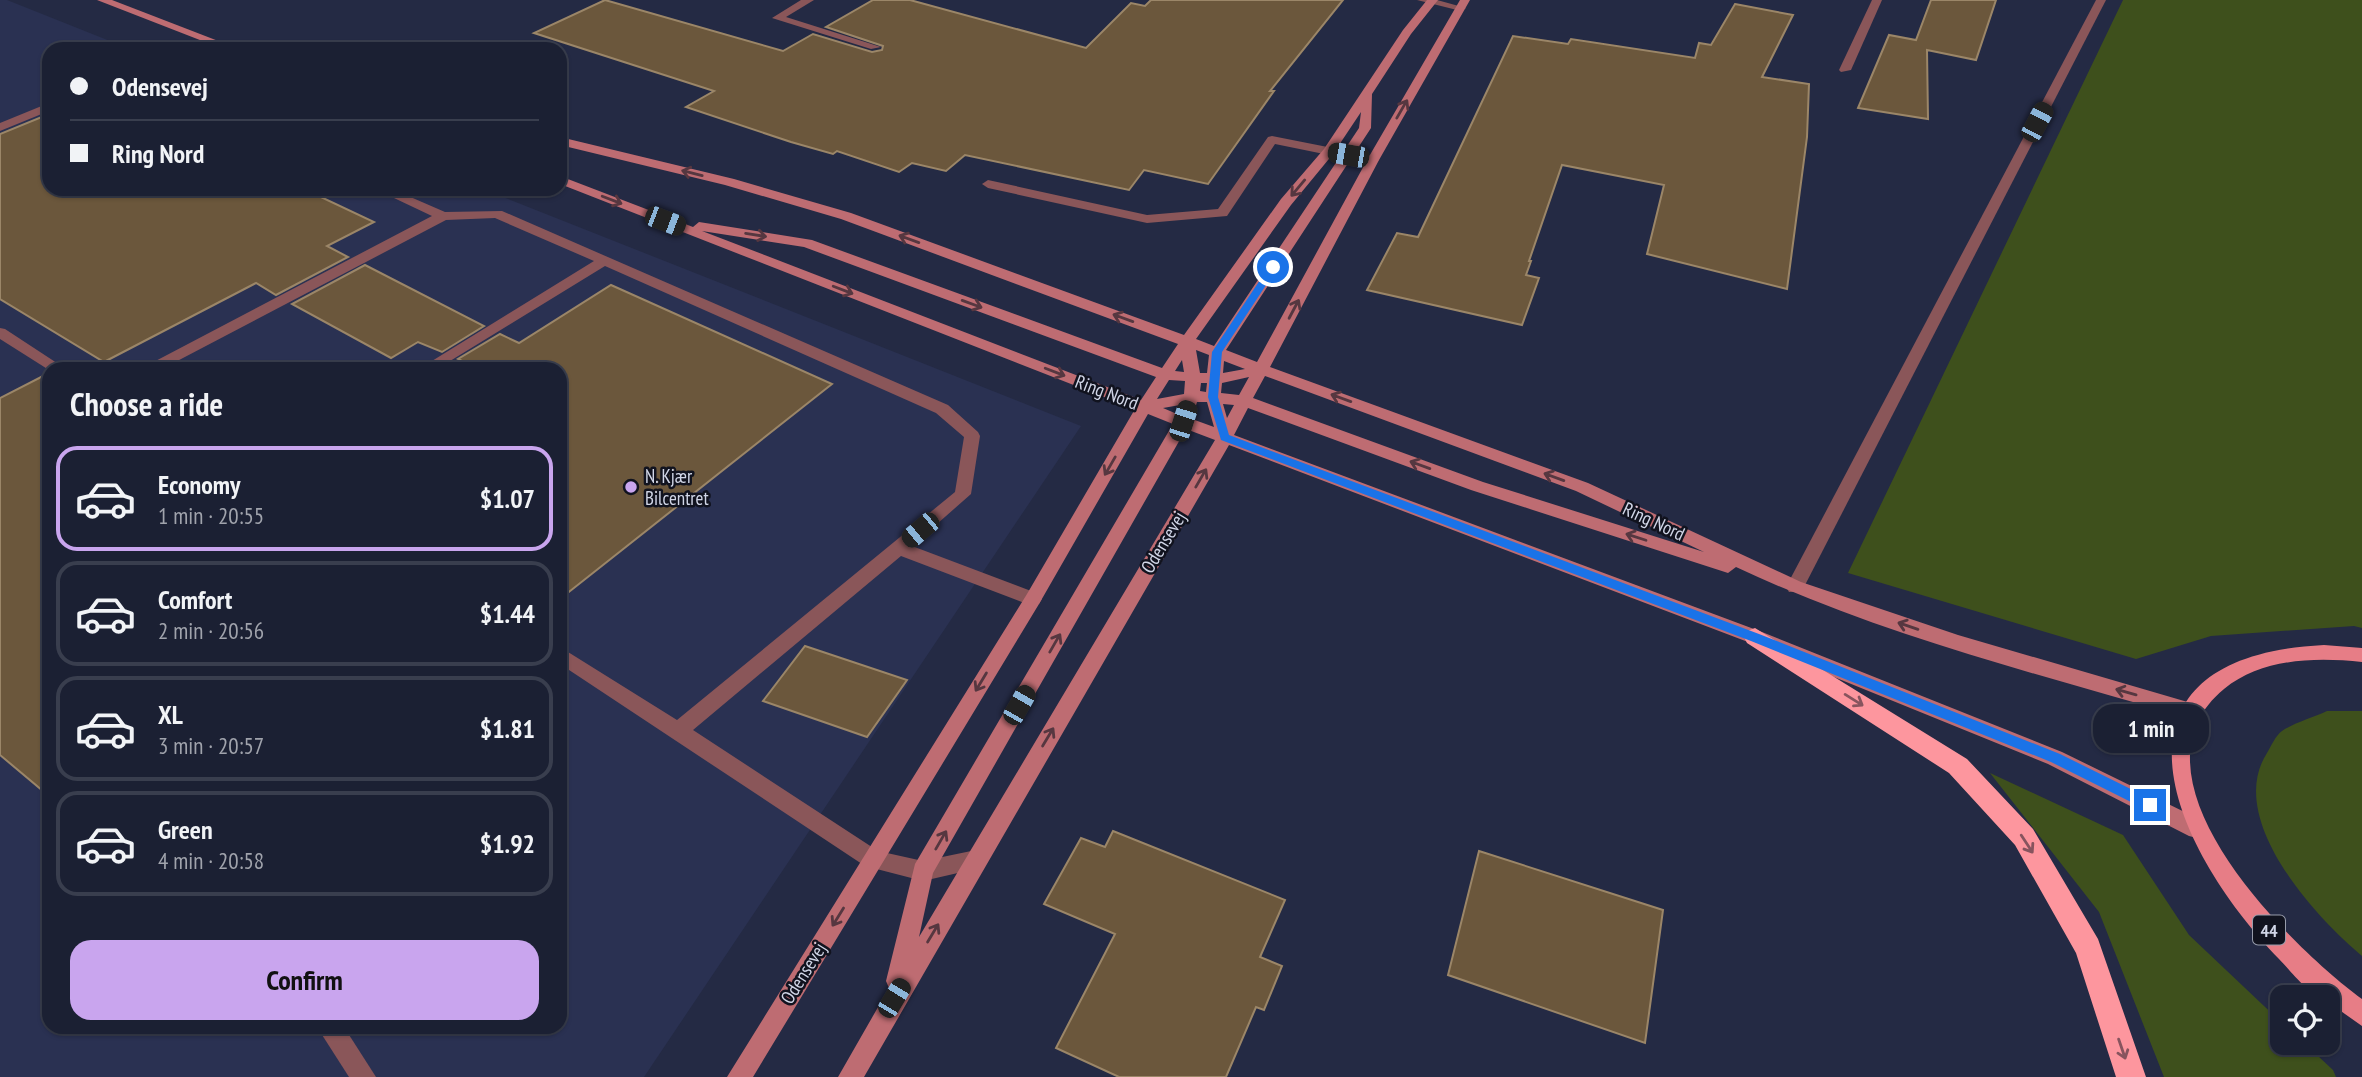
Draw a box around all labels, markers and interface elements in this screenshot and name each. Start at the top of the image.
text: Odensevej [112,70,208,103]
one-way arrow [1396,99,1410,119]
car [2018,99,2057,145]
text: Ring Nord [112,137,204,170]
car [1326,141,1371,169]
one-way arrow [681,166,704,179]
one-way arrow [1291,179,1307,197]
one-way arrow [601,195,623,208]
car [642,204,689,238]
one-way arrow [744,229,767,242]
one-way arrow [899,232,921,245]
route start [1257,251,1289,283]
one-way arrow [831,284,853,297]
one-way arrow [961,299,983,311]
one-way arrow [1288,299,1301,320]
one-way arrow [1112,311,1134,323]
one-way arrow [1043,366,1065,379]
street label: Ring Nord [1072,369,1142,415]
text: Choose a ride [70,383,223,425]
one-way arrow [1330,391,1352,403]
car [1167,398,1200,444]
one-way arrow [1103,455,1117,475]
one-way arrow [1410,458,1432,471]
place label: N. Kjær Bilcentret [645,464,709,510]
icon: car [74,467,137,530]
text: Economy [158,468,240,501]
one-way arrow [1194,468,1208,488]
one-way arrow [1544,470,1566,482]
marker: N. Kjær Bilcentret [623,479,639,495]
text: $1.07 [480,482,535,515]
street label: Ring Nord [1619,496,1689,546]
text: 1 min · 20:55 [158,501,264,530]
street label: Odensevej [1135,507,1191,577]
car [898,508,943,552]
one-way arrow [1625,529,1647,542]
icon: car [74,582,137,645]
text: Comfort [158,583,232,616]
text: $1.44 [480,597,535,630]
text: 2 min · 20:56 [158,616,264,645]
one-way arrow [1898,619,1920,631]
one-way arrow [1048,633,1062,653]
one-way arrow [974,672,988,692]
car [1000,682,1039,728]
one-way arrow [2115,684,2137,697]
one-way arrow [1844,693,1863,708]
icon: car [74,697,137,760]
text: XL [158,698,183,731]
callout: 1 min [2092,704,2208,752]
text: $1.81 [480,712,535,745]
text: 1 min [2128,714,2174,743]
one-way arrow [1042,727,1055,748]
text: 3 min · 20:57 [158,731,264,760]
route end [2134,789,2166,821]
icon: car [74,812,137,875]
text: Green [158,813,213,846]
text: $1.92 [480,827,535,860]
one-way arrow [934,830,948,850]
one-way arrow [2020,834,2035,853]
text: 4 min · 20:58 [158,846,264,875]
one-way arrow [830,906,844,926]
road number: 44 [2253,916,2285,945]
one-way arrow [926,923,940,943]
street label: Odensevej [775,938,831,1008]
button: Confirm [70,940,539,1020]
car [875,975,914,1021]
map controls [2270,985,2340,1055]
button: locate [2270,985,2340,1055]
one-way arrow [2117,1038,2129,1060]

